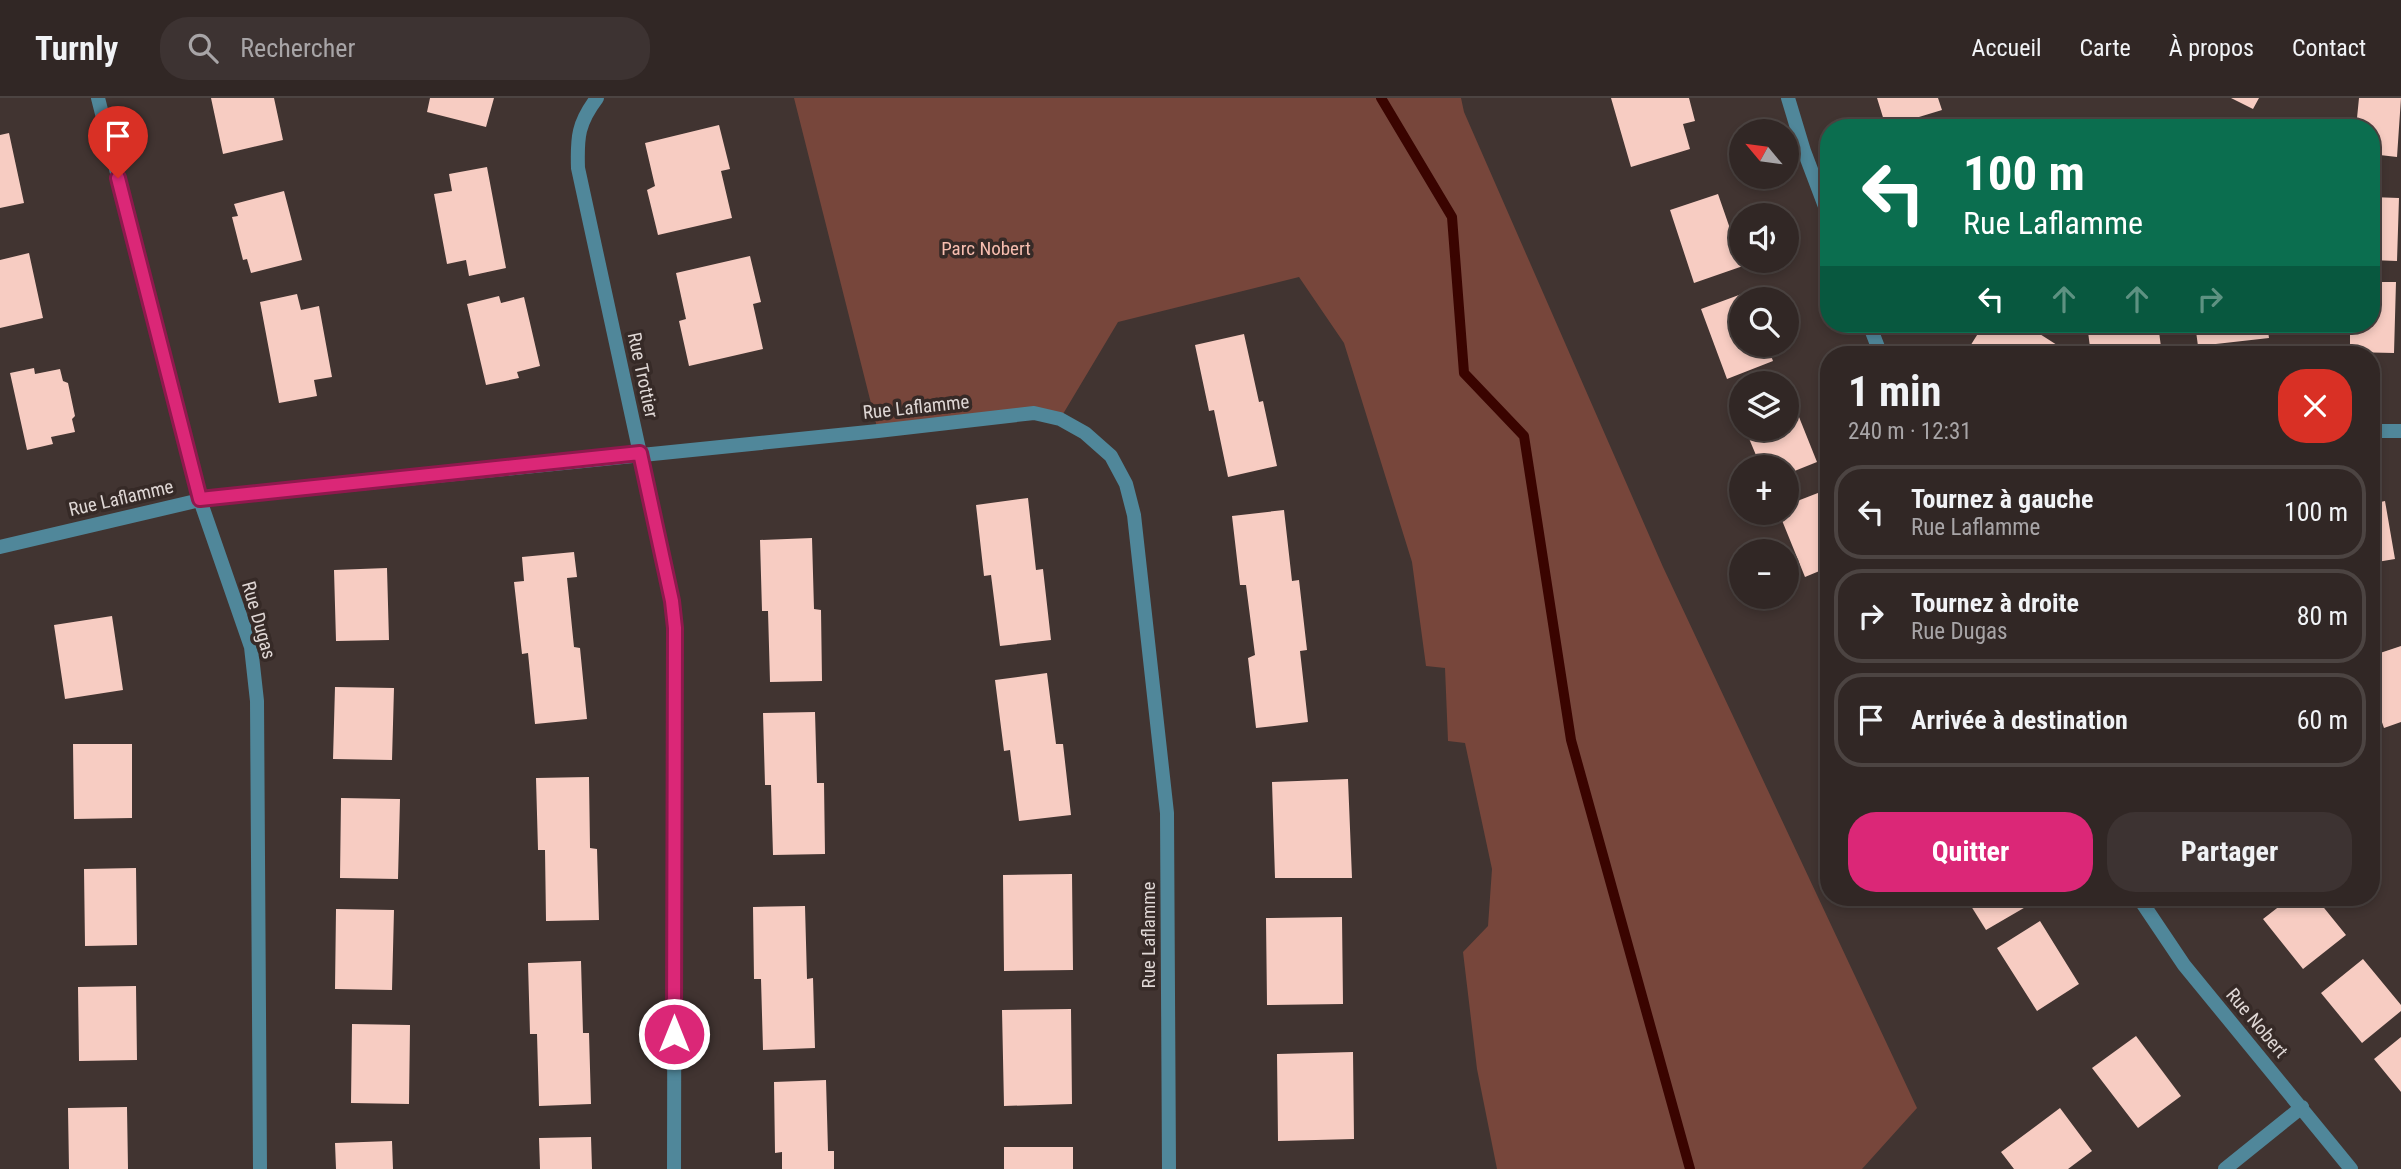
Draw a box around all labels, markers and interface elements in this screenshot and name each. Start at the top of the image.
search box [160,17,650,80]
text: Turnly [35,29,118,68]
icon: search [184,29,222,67]
text: Rechercher [240,33,355,63]
text: Accueil [1972,34,2041,62]
text: Carte [2079,34,2131,62]
text: À propos [2169,34,2254,62]
text: Contact [2292,34,2366,62]
pin [88,106,148,178]
icon: arrive [99,117,137,155]
north arrow [1729,119,1799,189]
map controls [1729,119,1799,609]
text: 100 m [1963,145,2085,202]
icon: left [1848,147,1939,238]
button: sound [1729,203,1799,273]
text: Rue Laflamme [1963,204,2143,242]
park label: Parc Nobert [941,237,1031,260]
icon: left [1972,280,2010,318]
icon: ahead [2045,280,2083,318]
icon: ahead [2118,280,2156,318]
icon: right [2191,280,2229,318]
button: search [1729,287,1799,357]
street label: Rue Trottier [623,330,663,420]
text: 1 min [1848,367,1941,416]
button: close [2278,369,2352,443]
button: layers [1729,371,1799,441]
street label: Rue Laflamme [862,390,970,424]
text: 240 m · 12:31 [1848,418,1972,445]
button: + [1729,455,1799,525]
street label: Rue Laflamme [66,475,176,521]
text: Tournez à gauche [1911,484,2093,514]
icon: left [1852,493,1890,531]
text: 100 m [2284,497,2348,527]
text: Rue Laflamme [1911,514,2040,541]
button: − [1729,539,1799,609]
street label: Rue Dugas [237,579,281,661]
text: Tournez à droite [1911,588,2079,618]
icon: right [1852,597,1890,635]
text: 80 m [2297,601,2348,631]
text: Rue Dugas [1911,618,2007,645]
icon: arrive [1852,701,1890,739]
text: Arrivée à destination [1911,705,2128,735]
text: 60 m [2297,705,2348,735]
button: Quitter [1848,812,2093,892]
button: Partager [2107,812,2352,892]
street label: Rue Laflamme [1137,881,1160,988]
street label: Rue Nobert [2221,983,2293,1063]
position arrow [637,997,711,1071]

